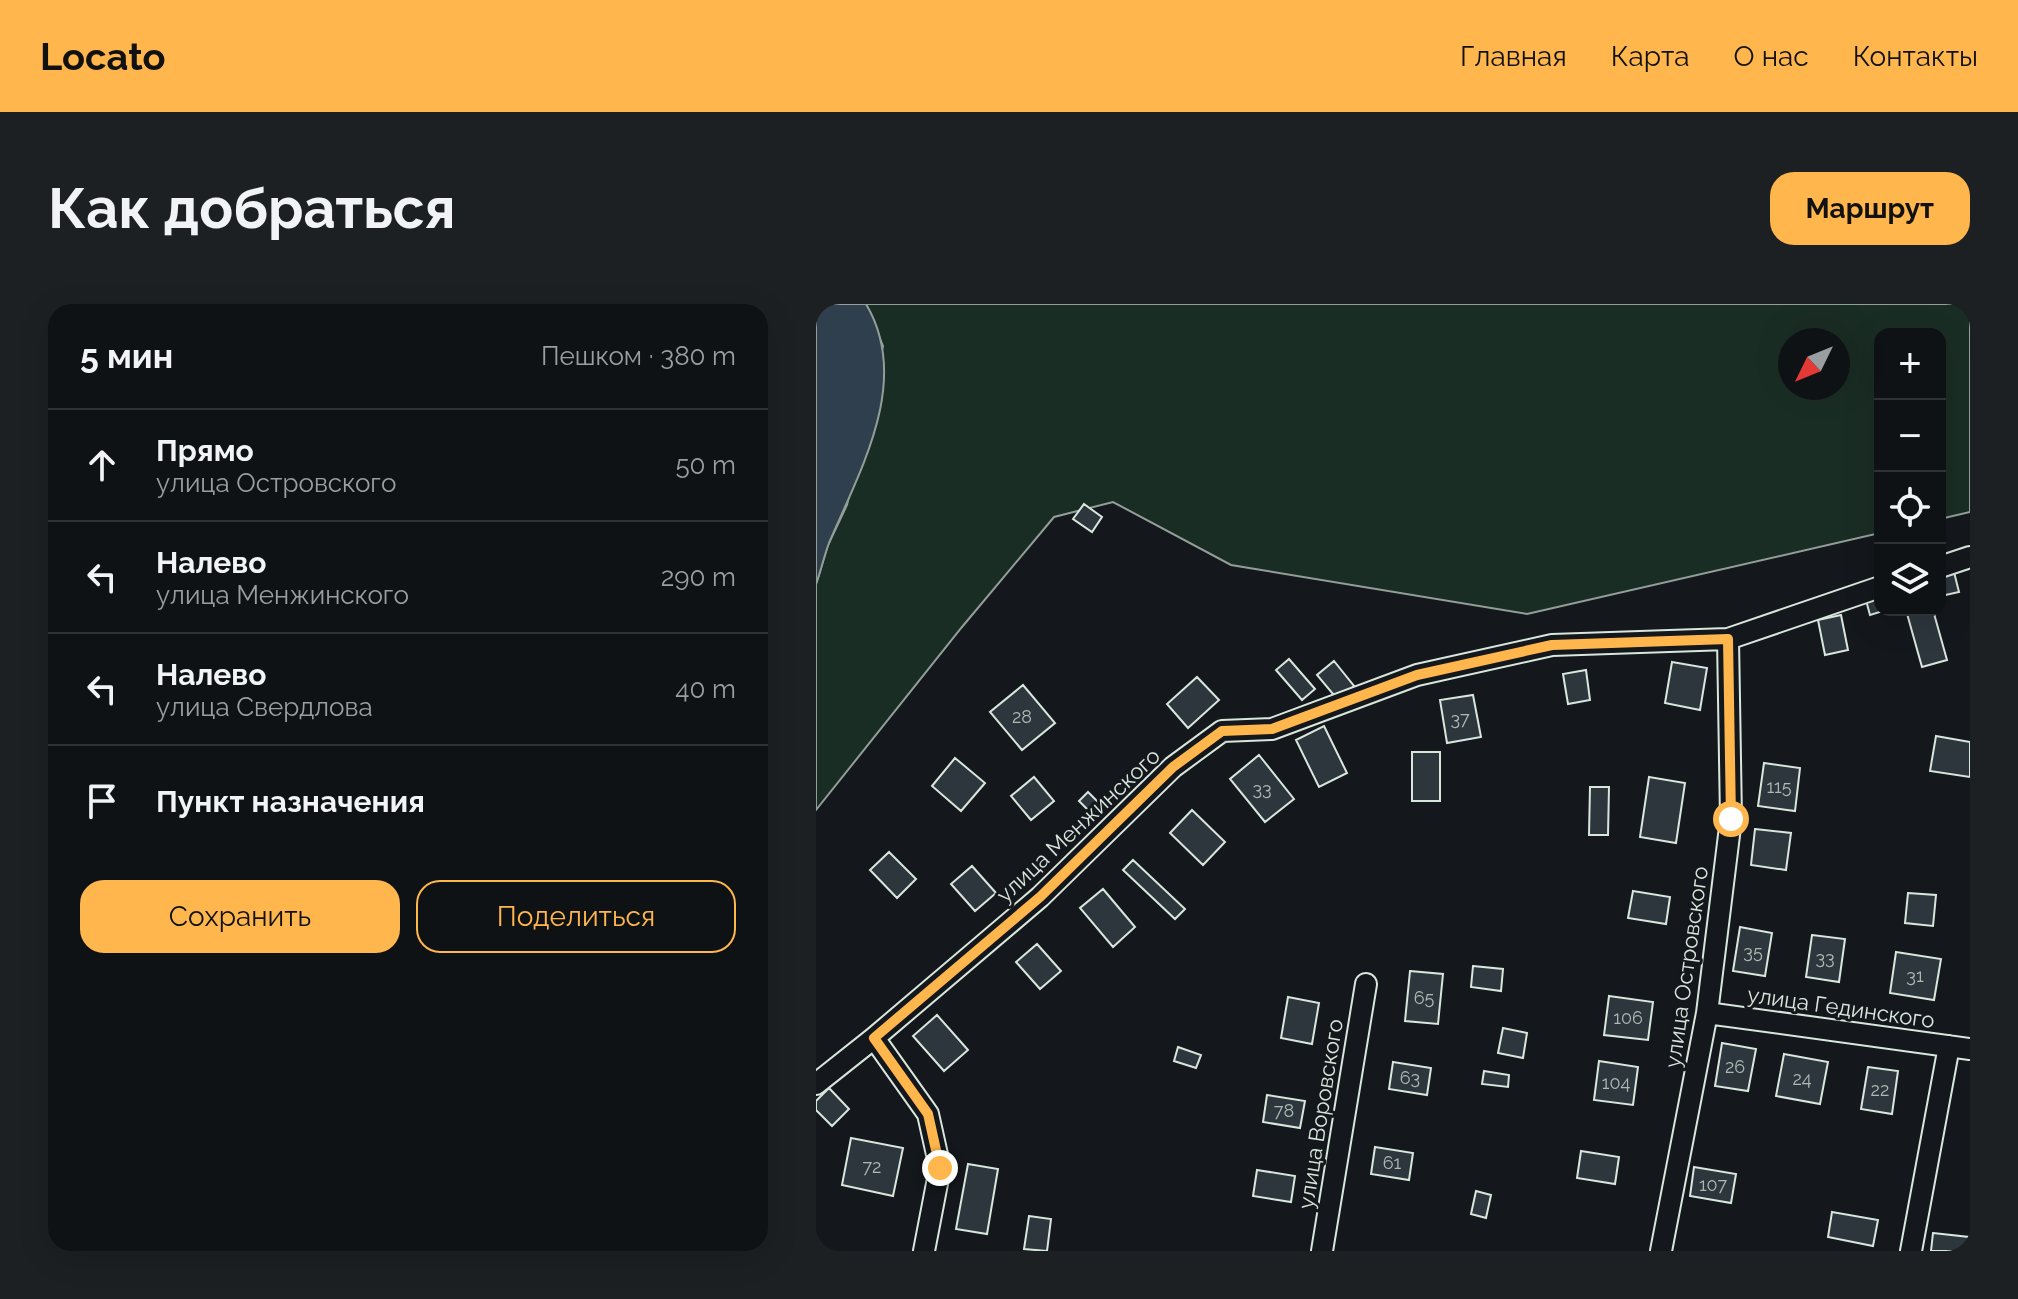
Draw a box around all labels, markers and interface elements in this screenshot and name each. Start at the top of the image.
text: Locato [40,34,166,79]
text: Главная [1460,40,1567,73]
text: Карта [1611,40,1690,73]
text: О нас [1734,40,1809,73]
text: Контакты [1853,40,1978,73]
button: Маршрут [1770,172,1970,245]
text: Как добраться [48,175,455,241]
north arrow [1778,328,1850,400]
map controls [1874,328,1946,616]
button: + [1874,328,1946,400]
text: 5 мин [80,336,173,376]
text: Пешком · 380 m [541,341,736,371]
button: − [1874,400,1946,472]
text: Прямо [156,433,254,468]
icon: ahead [80,443,124,487]
text: 50 m [675,450,736,480]
text: улица Островского [156,468,396,498]
button: locate [1874,472,1946,544]
button: layers [1874,544,1946,616]
text: Налево [156,545,266,580]
icon: left [80,555,124,599]
text: 290 m [661,562,736,592]
text: улица Менжинского [156,580,409,610]
text: Налево [156,657,266,692]
icon: left [80,667,124,711]
text: 40 m [675,674,736,704]
text: улица Свердлова [156,692,373,722]
house number: 28 [1012,706,1032,727]
house number: 37 [1450,708,1470,729]
street label: улица Менжинского [991,743,1165,907]
house number: 115 [1766,776,1792,797]
house number: 33 [1252,778,1272,799]
icon: arrive [80,779,124,823]
text: Пункт назначения [156,784,425,819]
route start [1713,801,1749,837]
street label: улица Островского [1659,864,1713,1070]
button: Сохранить [80,880,400,953]
button: Поделиться [416,880,736,953]
house number: 35 [1743,941,1763,962]
house number: 33 [1815,947,1835,968]
house number: 31 [1906,965,1924,986]
street label: улица Гединского [1746,981,1936,1033]
house number: 65 [1414,987,1435,1008]
house number: 106 [1613,1007,1643,1028]
street label: улица Воровского [1292,1017,1348,1211]
house number: 26 [1725,1056,1745,1077]
house number: 63 [1400,1067,1420,1088]
house number: 24 [1792,1068,1812,1089]
house number: 104 [1602,1072,1630,1093]
house number: 22 [1871,1079,1889,1100]
house number: 78 [1274,1100,1294,1121]
route end [922,1150,958,1186]
house number: 61 [1383,1152,1402,1173]
house number: 72 [862,1156,882,1177]
house number: 107 [1699,1174,1727,1195]

